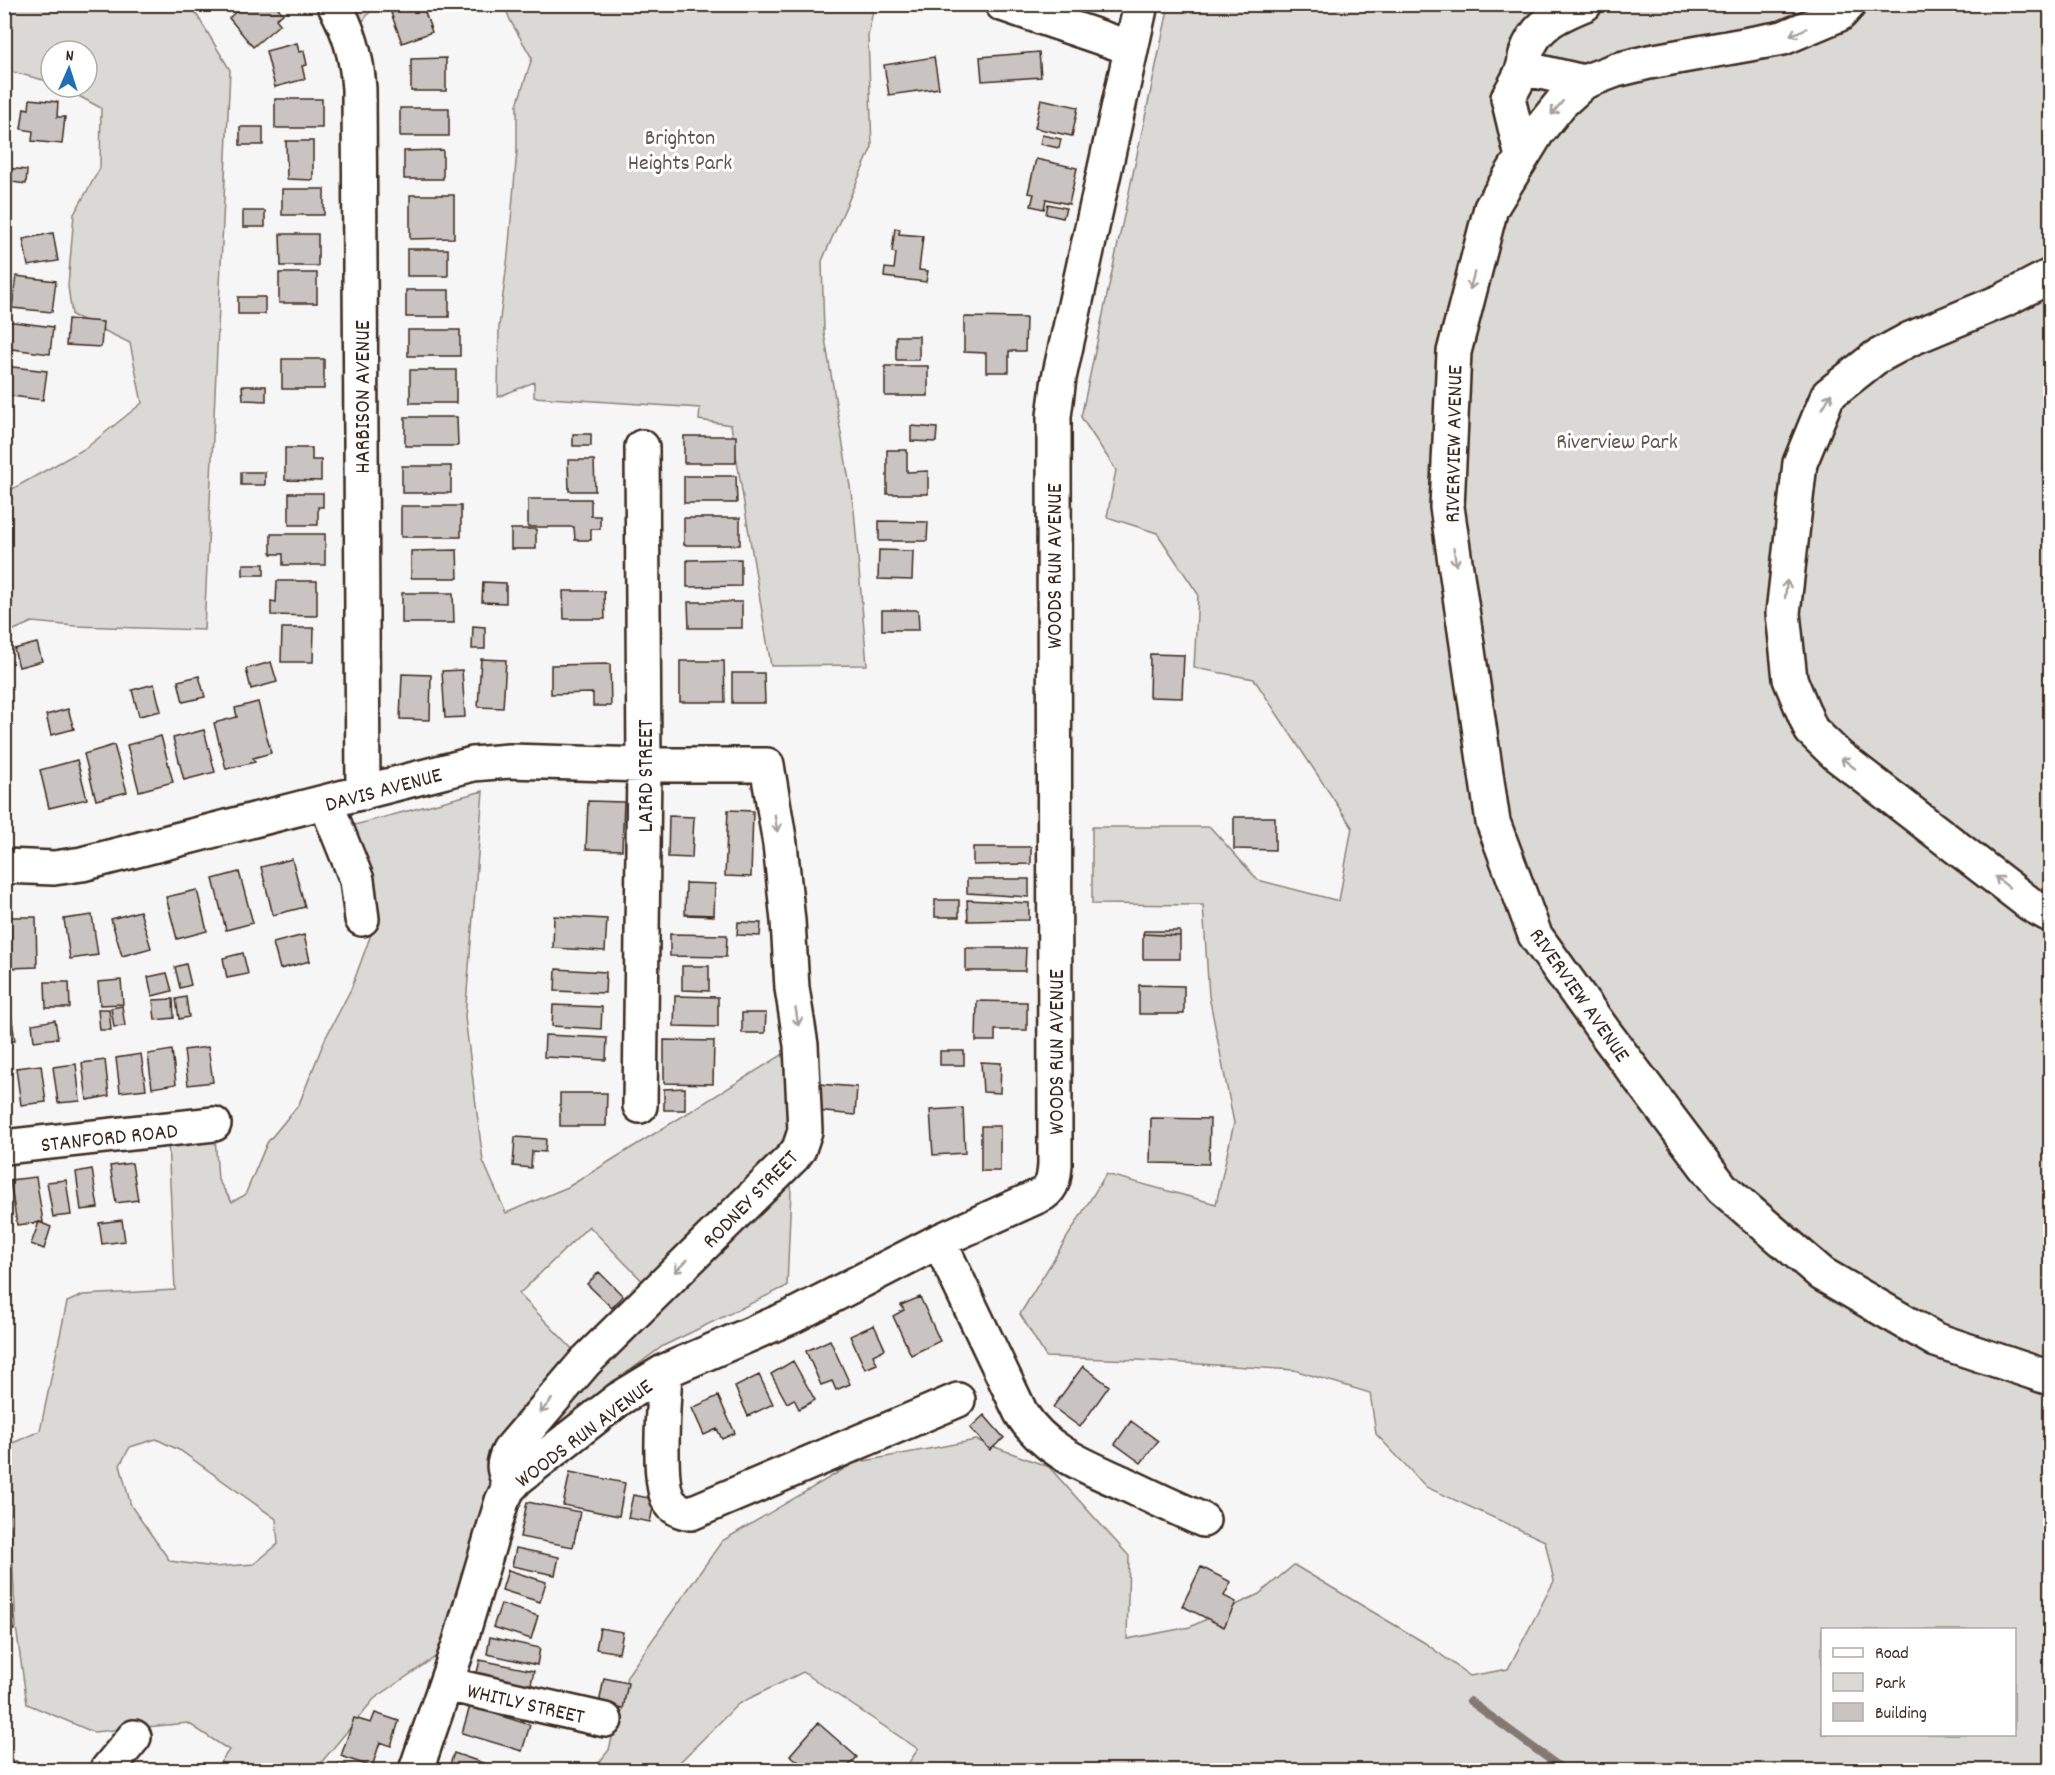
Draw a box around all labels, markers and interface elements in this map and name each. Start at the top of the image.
one-way arrow [1789,27,1808,38]
north arrow [39,39,99,99]
text: N [65,45,74,68]
one-way arrow [1550,100,1564,115]
park label: Brighton Heights Park [628,124,732,180]
one-way arrow [1466,271,1478,290]
street label: HARBISON AVENUE [349,320,380,474]
street label: RIVERVIEW AVENUE [1439,365,1472,523]
one-way arrow [1821,393,1833,410]
park label: Riverview Park [1556,428,1678,459]
street label: WOODS RUN AVENUE [1041,483,1072,649]
one-way arrow [1449,546,1460,566]
one-way arrow [1780,580,1791,600]
street label: LAIRD STREET [632,719,663,832]
one-way arrow [1840,757,1856,770]
street label: DAVIS AVENUE [322,761,446,822]
one-way arrow [771,813,782,832]
one-way arrow [1995,876,2011,889]
street label: RIVERVIEW AVENUE [1520,922,1636,1070]
street label: WOODS RUN AVENUE [1043,969,1074,1135]
one-way arrow [791,1006,802,1026]
street label: STANFORD ROAD [39,1117,179,1162]
street label: RODNEY STREET [696,1144,807,1257]
one-way arrow [674,1259,689,1273]
street label: WOODS RUN AVENUE [510,1373,660,1497]
one-way arrow [540,1398,553,1414]
legend [1821,1628,2016,1736]
text: Road [1875,1642,1909,1667]
text: Park [1875,1672,1906,1697]
street label: WHITLY STREET [463,1677,587,1734]
text: Building [1875,1702,1927,1727]

